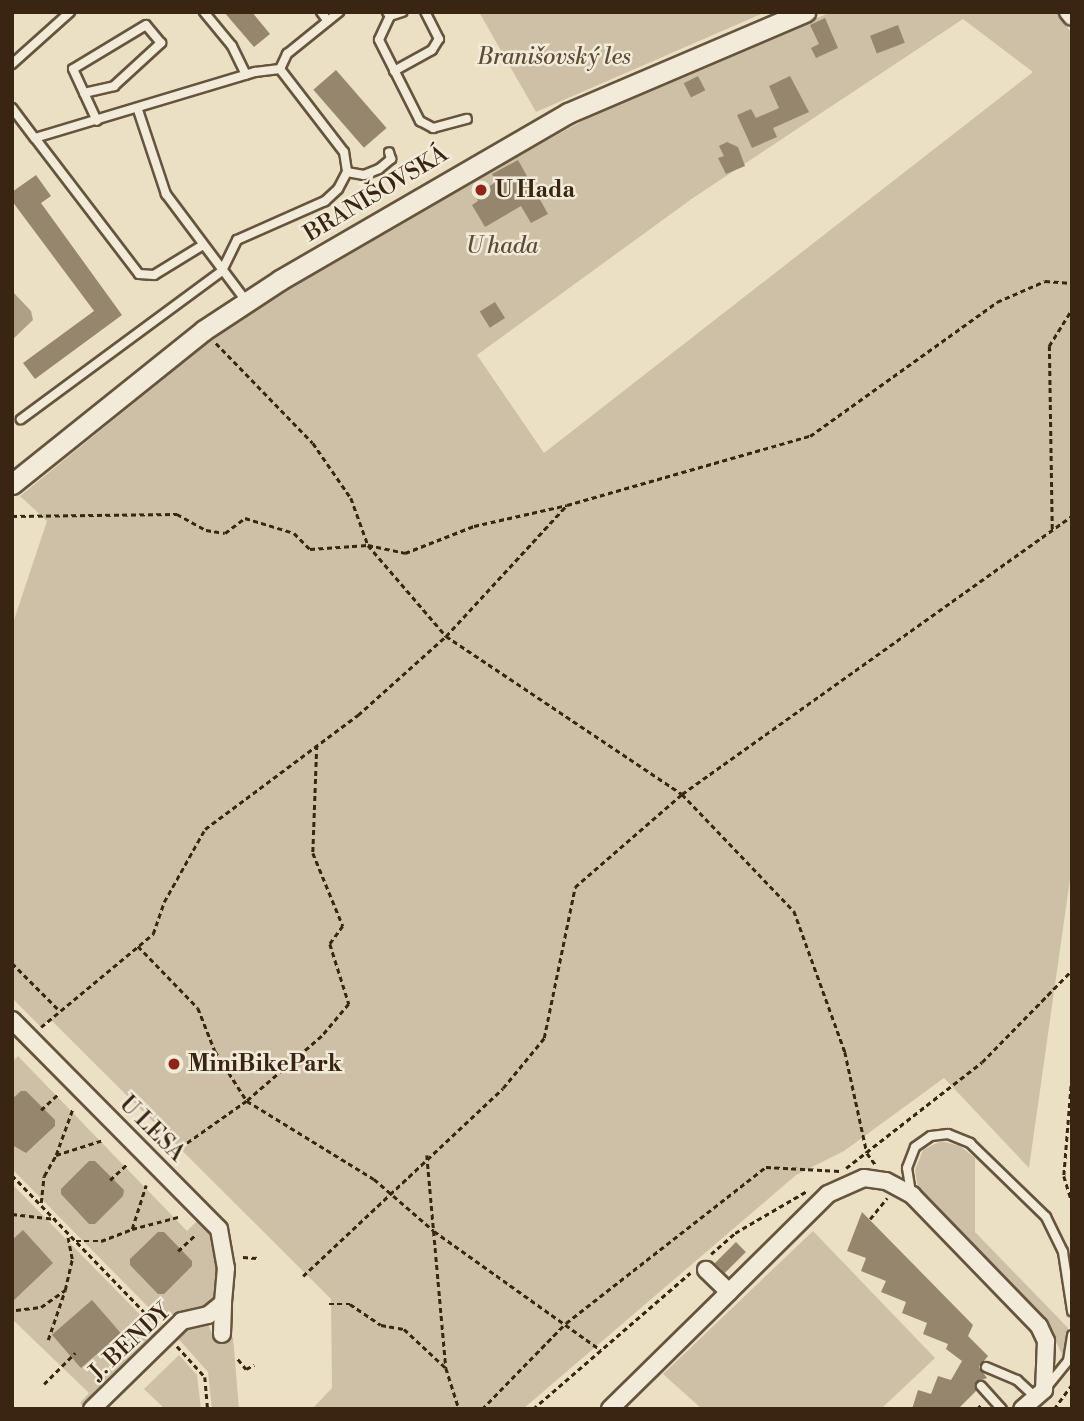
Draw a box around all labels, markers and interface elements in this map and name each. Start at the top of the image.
park label: Branišovský les [477,43,631,71]
street label: BRANIŠOVSKÁ [299,140,453,248]
place label: U Hada [495,176,575,204]
marker: U Hada [473,182,489,198]
park label: U hada [466,232,538,260]
place label: MiniBikePark [188,1050,342,1078]
marker: MiniBikePark [166,1056,182,1072]
street label: U LESA [113,1090,191,1168]
street label: J. BENDY [84,1298,176,1386]

